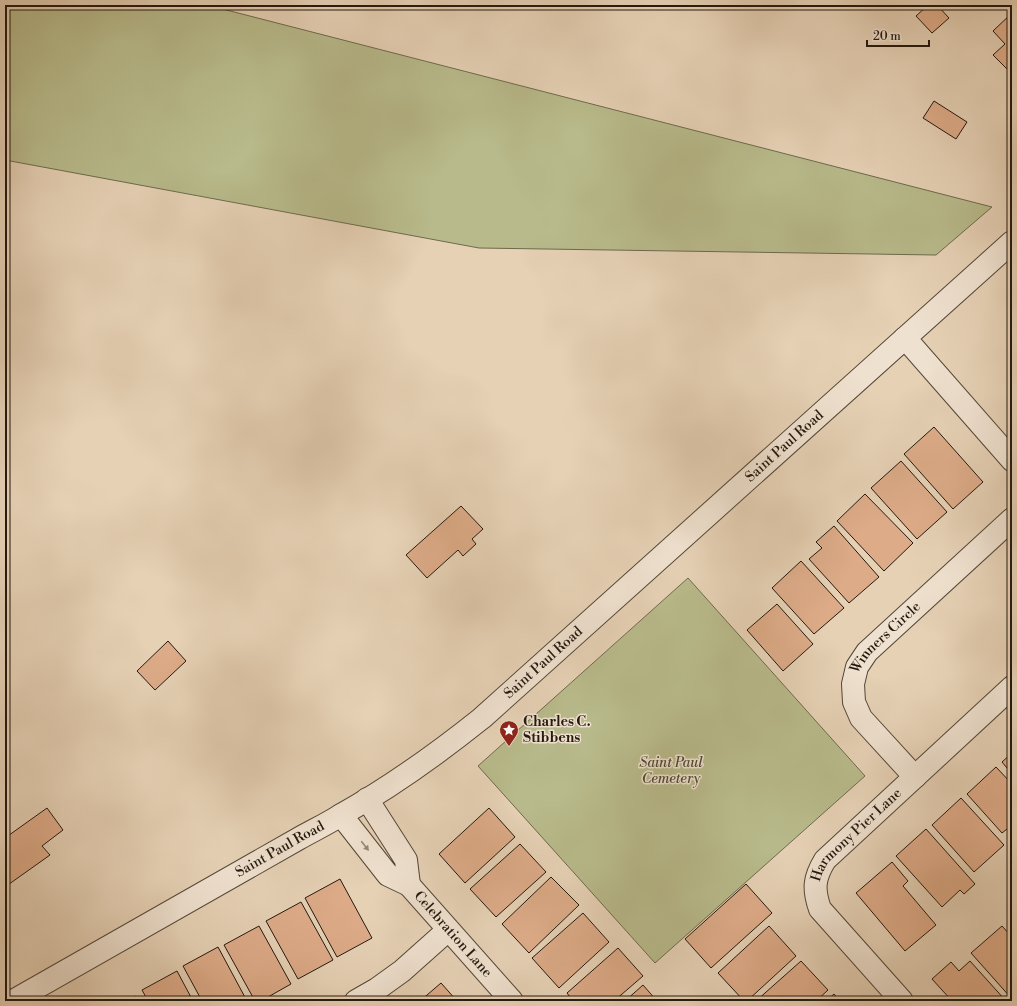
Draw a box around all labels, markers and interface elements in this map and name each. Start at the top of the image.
scale bar [867,22,929,48]
text: 20 m [873,29,901,44]
street label: Saint Paul Road [741,406,828,486]
street label: Winners Circle [846,598,925,678]
street label: Saint Paul Road [500,623,586,703]
place label: Charles C. Stibbens [523,713,591,747]
place icon: Charles C. Stibbens [498,719,520,747]
park label: Saint Paul Cemetery [639,754,703,788]
street label: Harmony Pier Lane [807,784,906,884]
street label: Saint Paul Road [232,817,328,882]
one-way arrow [361,841,370,851]
street label: Celebration Lane [410,887,496,981]

